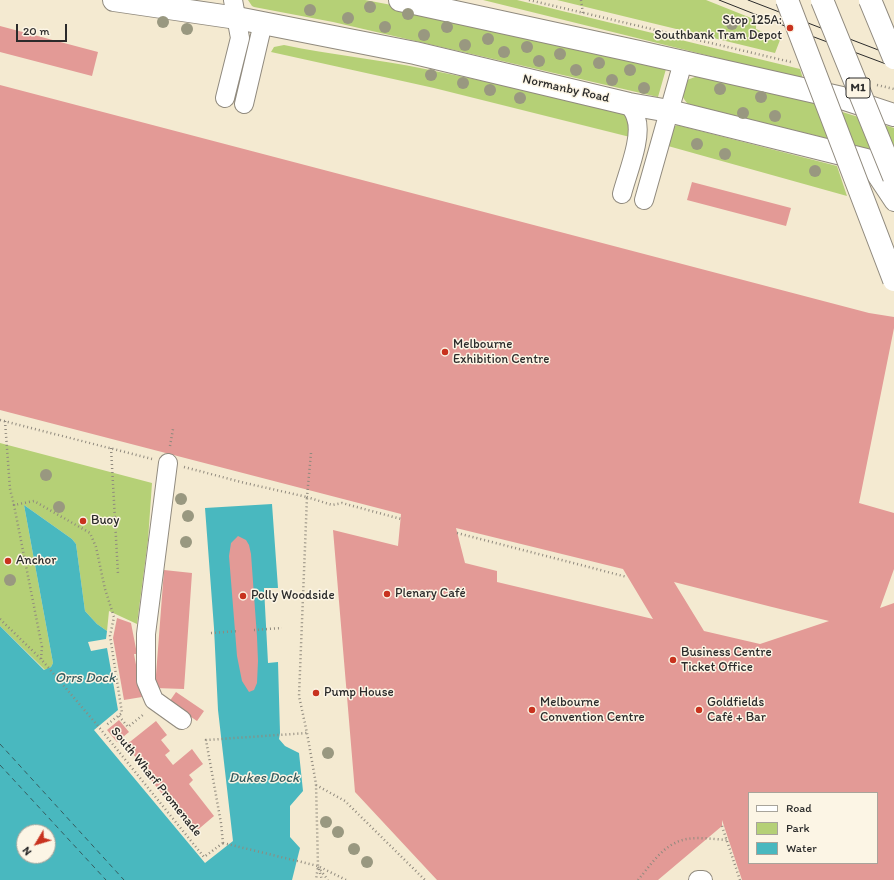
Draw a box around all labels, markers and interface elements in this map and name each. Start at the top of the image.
place label: Stop 125A: Southbank Tram Depot [654,13,782,44]
scale bar [18,16,69,42]
marker: Stop 125A: Southbank Tram Depot [785,23,795,33]
text: 20 m [23,24,50,38]
street label: Normanby Road [521,71,611,107]
road number: M1 [846,78,870,98]
place label: Melbourne Exhibition Centre [453,337,549,368]
marker: Melbourne Exhibition Centre [440,347,450,357]
place label: Buoy [91,513,119,529]
marker: Buoy [78,516,88,526]
place label: Anchor [16,553,56,569]
marker: Anchor [3,556,13,566]
place label: Plenary Café [395,586,466,602]
place label: Polly Woodside [251,588,335,604]
marker: Plenary Café [382,589,392,599]
marker: Polly Woodside [238,591,248,601]
place label: Business Centre Ticket Office [681,645,772,676]
marker: Business Centre Ticket Office [668,655,678,665]
water label: Orrs Dock [55,670,115,686]
place label: Pump House [324,685,394,701]
marker: Pump House [311,688,321,698]
place label: Melbourne Convention Centre [540,695,645,726]
place label: Goldfields Café + Bar [707,695,766,726]
marker: Melbourne Convention Centre [527,705,537,715]
marker: Goldfields Café + Bar [694,705,704,715]
street label: South Wharf Promenade [107,724,205,840]
water label: Dukes Dock [229,770,299,786]
legend [748,792,878,864]
text: Road [786,801,812,815]
text: Park [786,821,810,835]
north arrow [16,824,56,864]
text: Water [786,841,817,855]
text: N [20,844,34,858]

